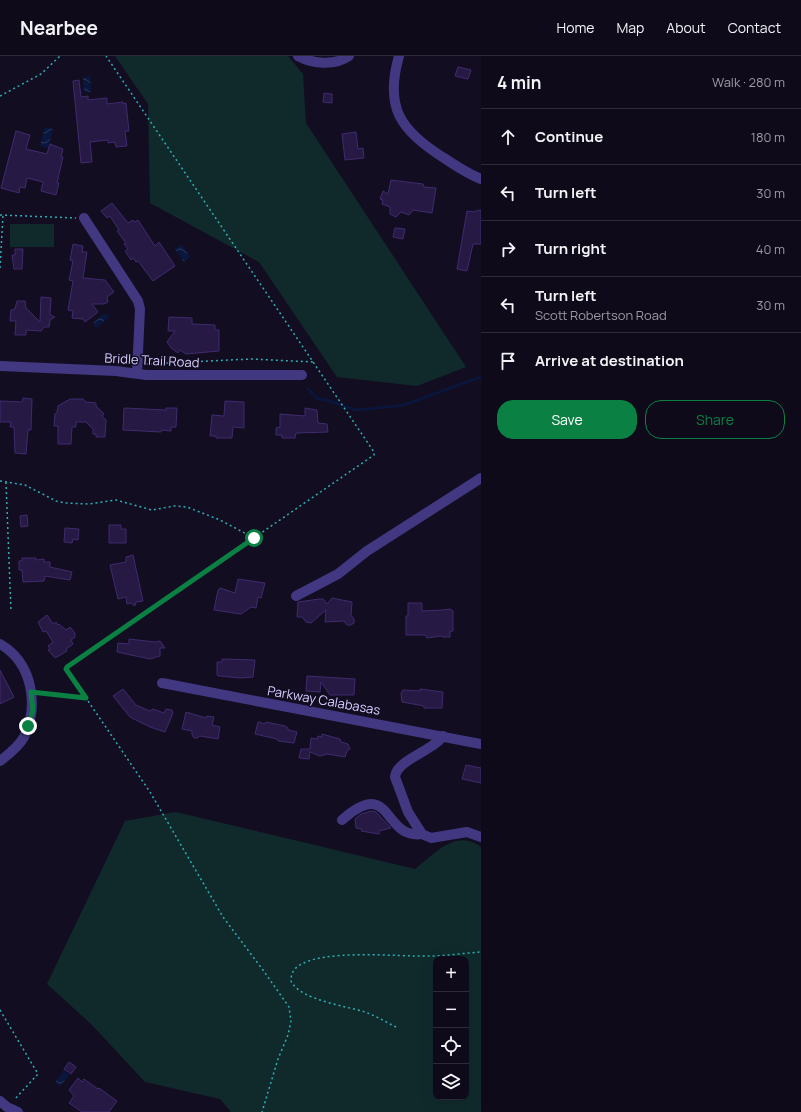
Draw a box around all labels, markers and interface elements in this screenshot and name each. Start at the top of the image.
text: Nearbee [20,15,98,41]
text: Home [557,18,594,37]
text: Map [616,18,644,37]
text: About [666,18,706,37]
text: Contact [728,18,781,37]
text: 4 min [497,71,541,94]
text: Walk · 280 m [712,73,785,91]
icon: ahead [497,126,519,148]
text: Continue [535,126,603,147]
text: 180 m [751,128,785,146]
icon: left [497,182,519,204]
text: Turn left [535,182,597,203]
text: 30 m [756,184,785,202]
icon: right [497,238,519,260]
text: Turn right [535,238,606,259]
text: 40 m [756,240,785,258]
text: Turn left [535,285,597,306]
icon: left [497,294,519,316]
text: 30 m [756,296,785,314]
text: Scott Robertson Road [535,306,667,324]
street label: Bridle Trail Road [104,349,200,371]
icon: arrive [497,350,519,372]
text: Arrive at destination [535,350,684,371]
button: Save [497,400,637,439]
button: Share [645,400,785,439]
route start [245,529,263,547]
street label: Parkway Calabasas [266,681,382,719]
route end [19,717,37,735]
map controls [433,956,469,1100]
button: + [433,956,469,992]
button: − [433,992,469,1028]
button: locate [433,1028,469,1064]
button: layers [433,1064,469,1100]

